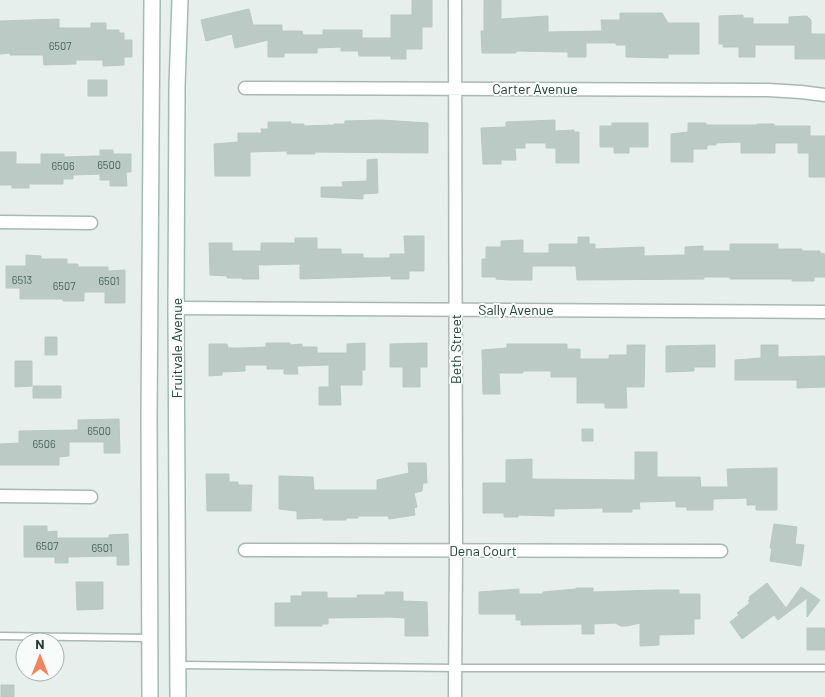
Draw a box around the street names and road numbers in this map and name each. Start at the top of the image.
street label: Carter Avenue [492,80,578,97]
street label: Fruitvale Avenue [168,298,185,398]
street label: Sally Avenue [478,301,554,318]
street label: Beth Street [447,314,464,384]
street label: Dena Court [449,542,517,559]

